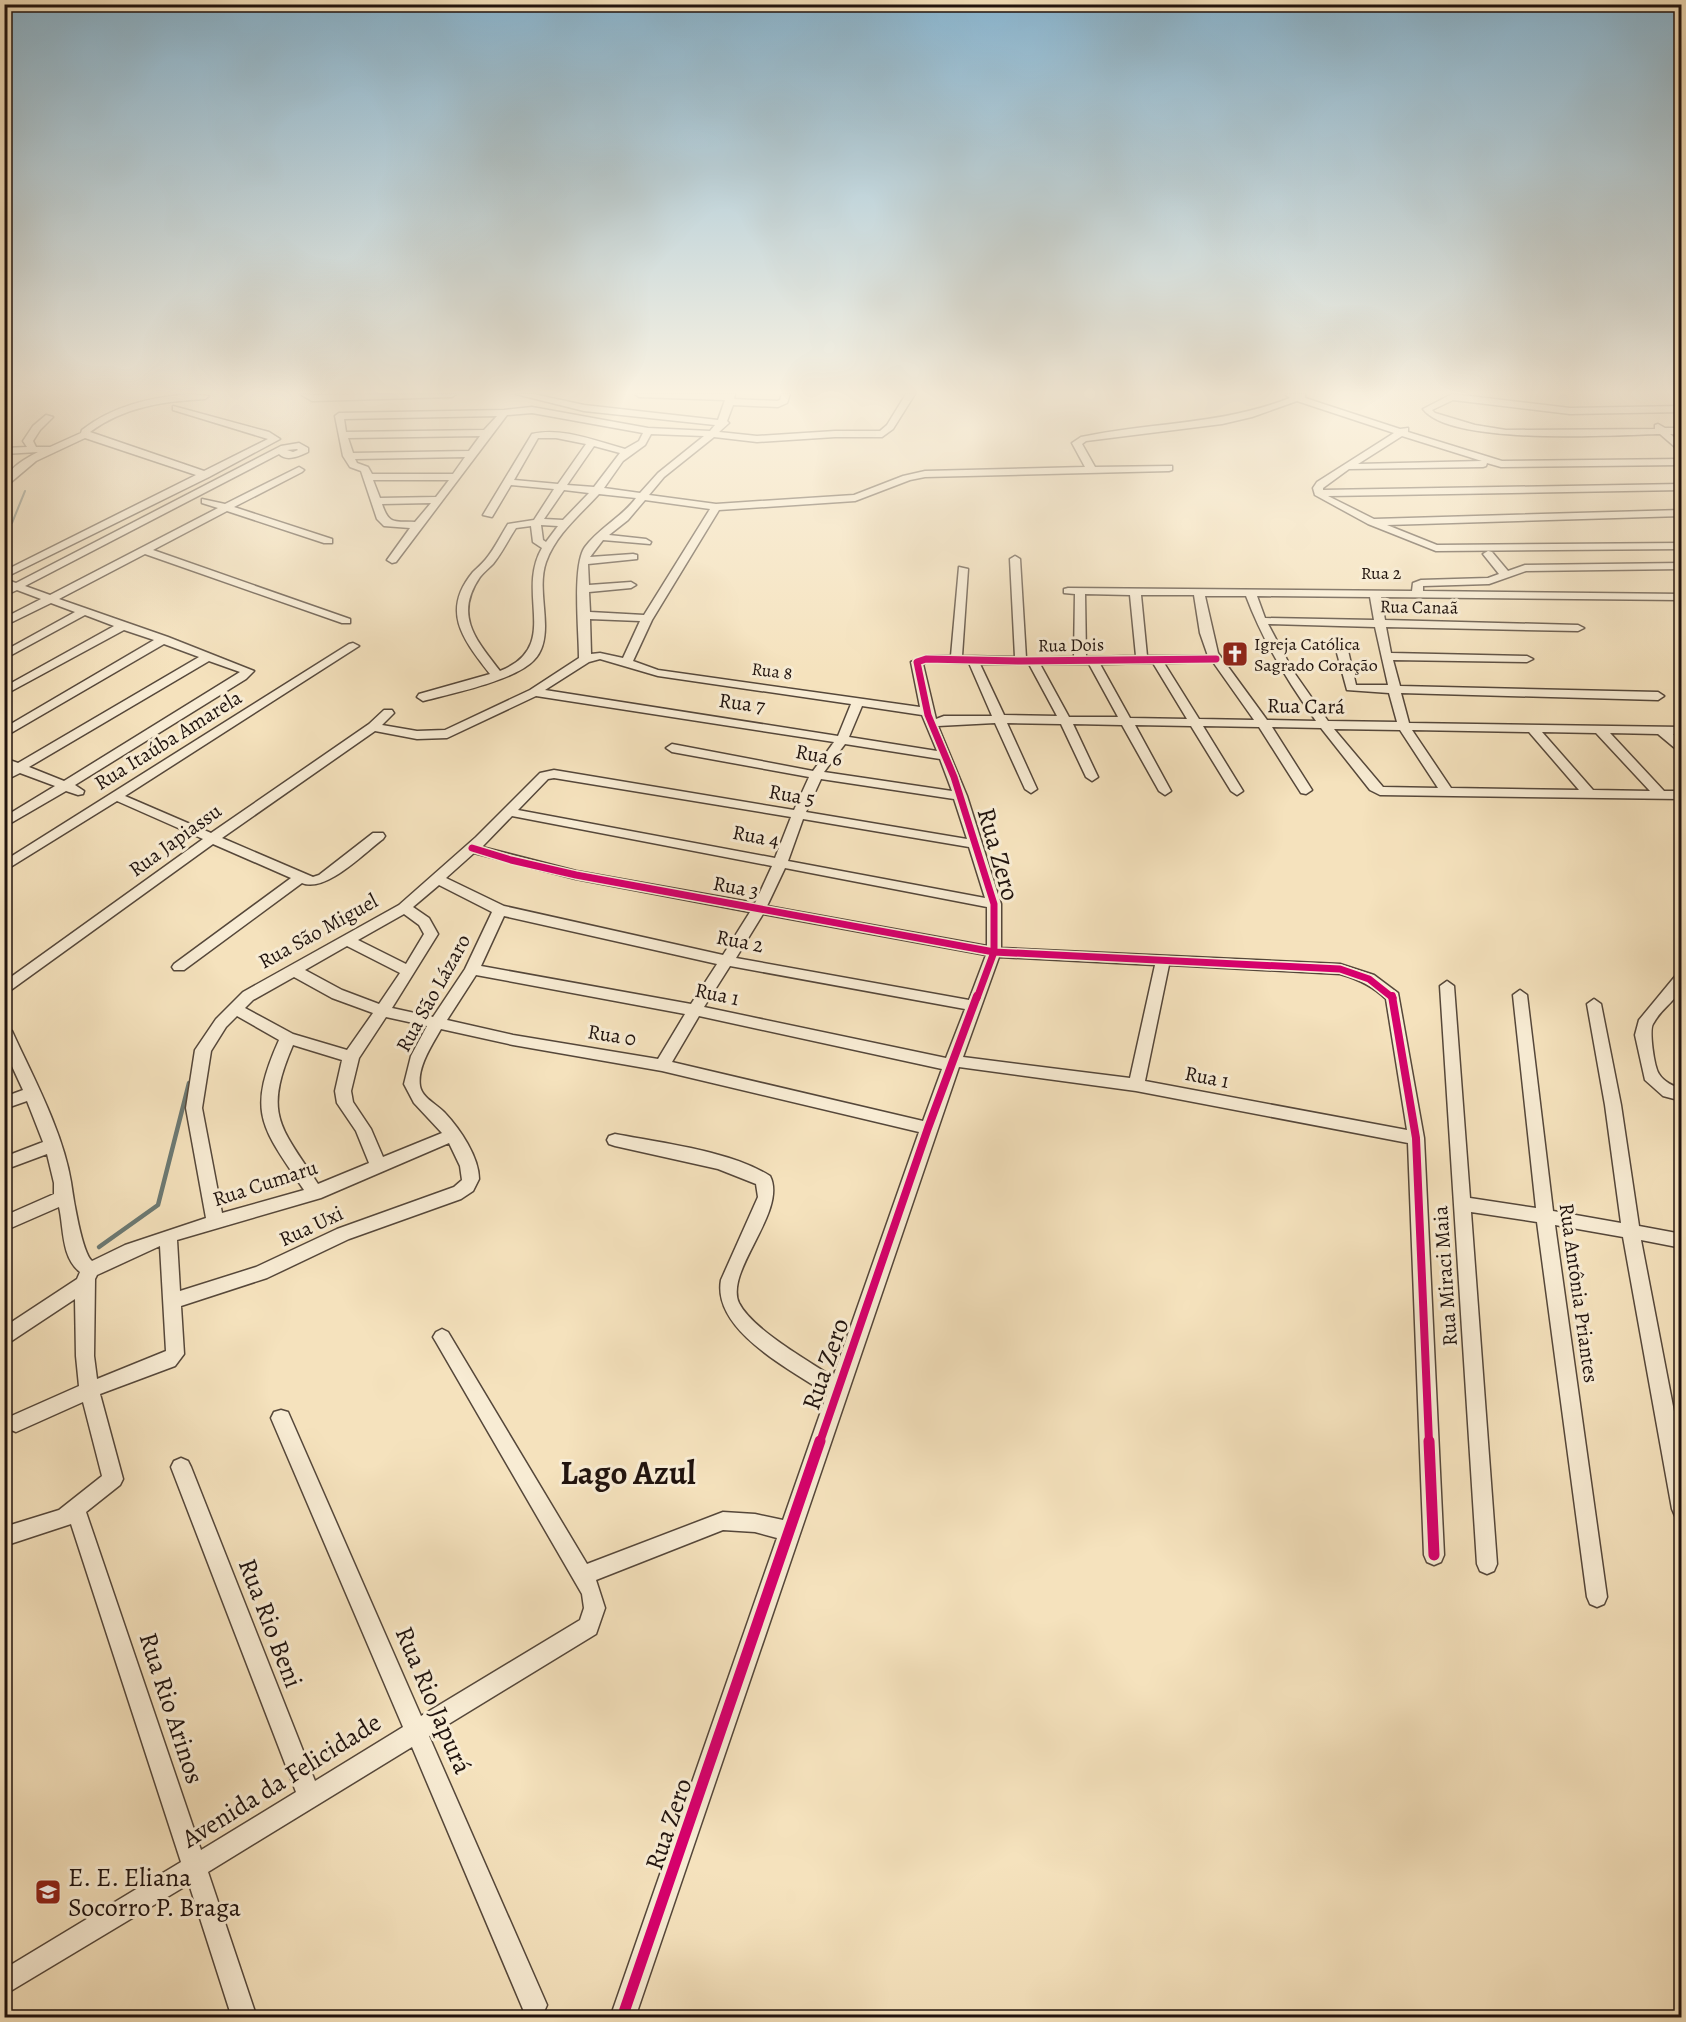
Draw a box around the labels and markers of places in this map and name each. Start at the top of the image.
place label: Igreja Católica Sagrado Coração [1254,632,1378,677]
church icon: Igreja Católica Sagrado Coração [1220,639,1250,669]
place label: E. E. Eliana Socorro P. Braga [68,1860,241,1925]
school or university icon: E. E. Eliana Socorro P. Braga [33,1877,63,1907]

